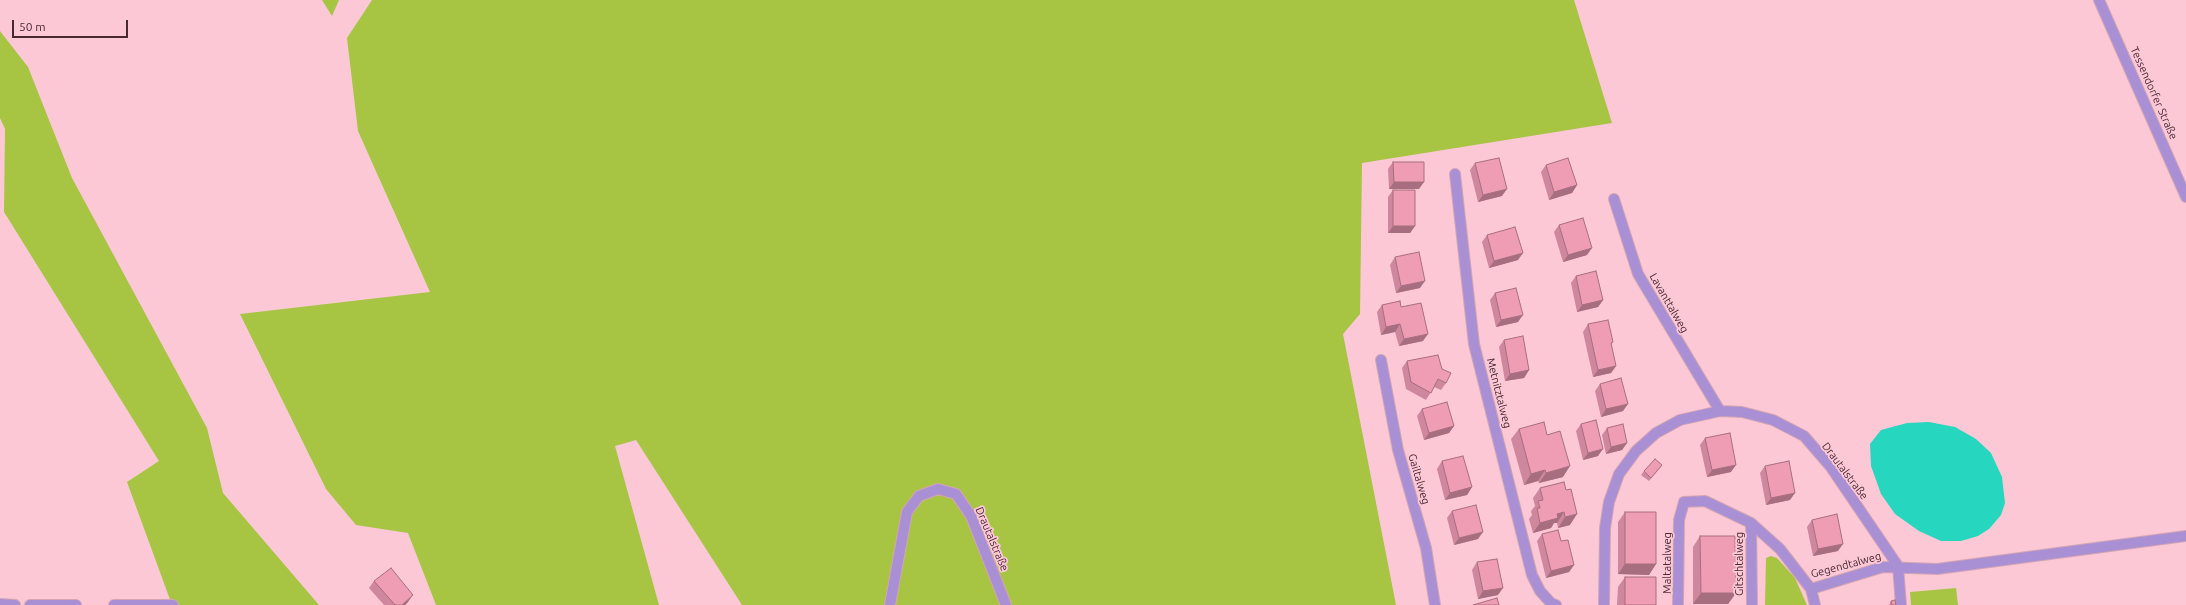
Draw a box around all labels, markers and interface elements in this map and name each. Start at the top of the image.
scale bar [14,12,130,38]
text: 50 m [19,20,46,33]
street label: Tessendorfer Straße [2128,45,2180,141]
street label: Lavanttalweg [1647,271,1691,335]
street label: Metnitztalweg [1484,356,1514,430]
street label: Drautalstraße [1819,440,1871,502]
street label: Gailtalweg [1405,452,1433,506]
street label: Drautalstraße [973,505,1011,573]
street label: Maltatalweg [1660,532,1674,594]
street label: Gitschtalweg [1732,532,1746,596]
street label: Gegendtalweg [1809,549,1883,581]

